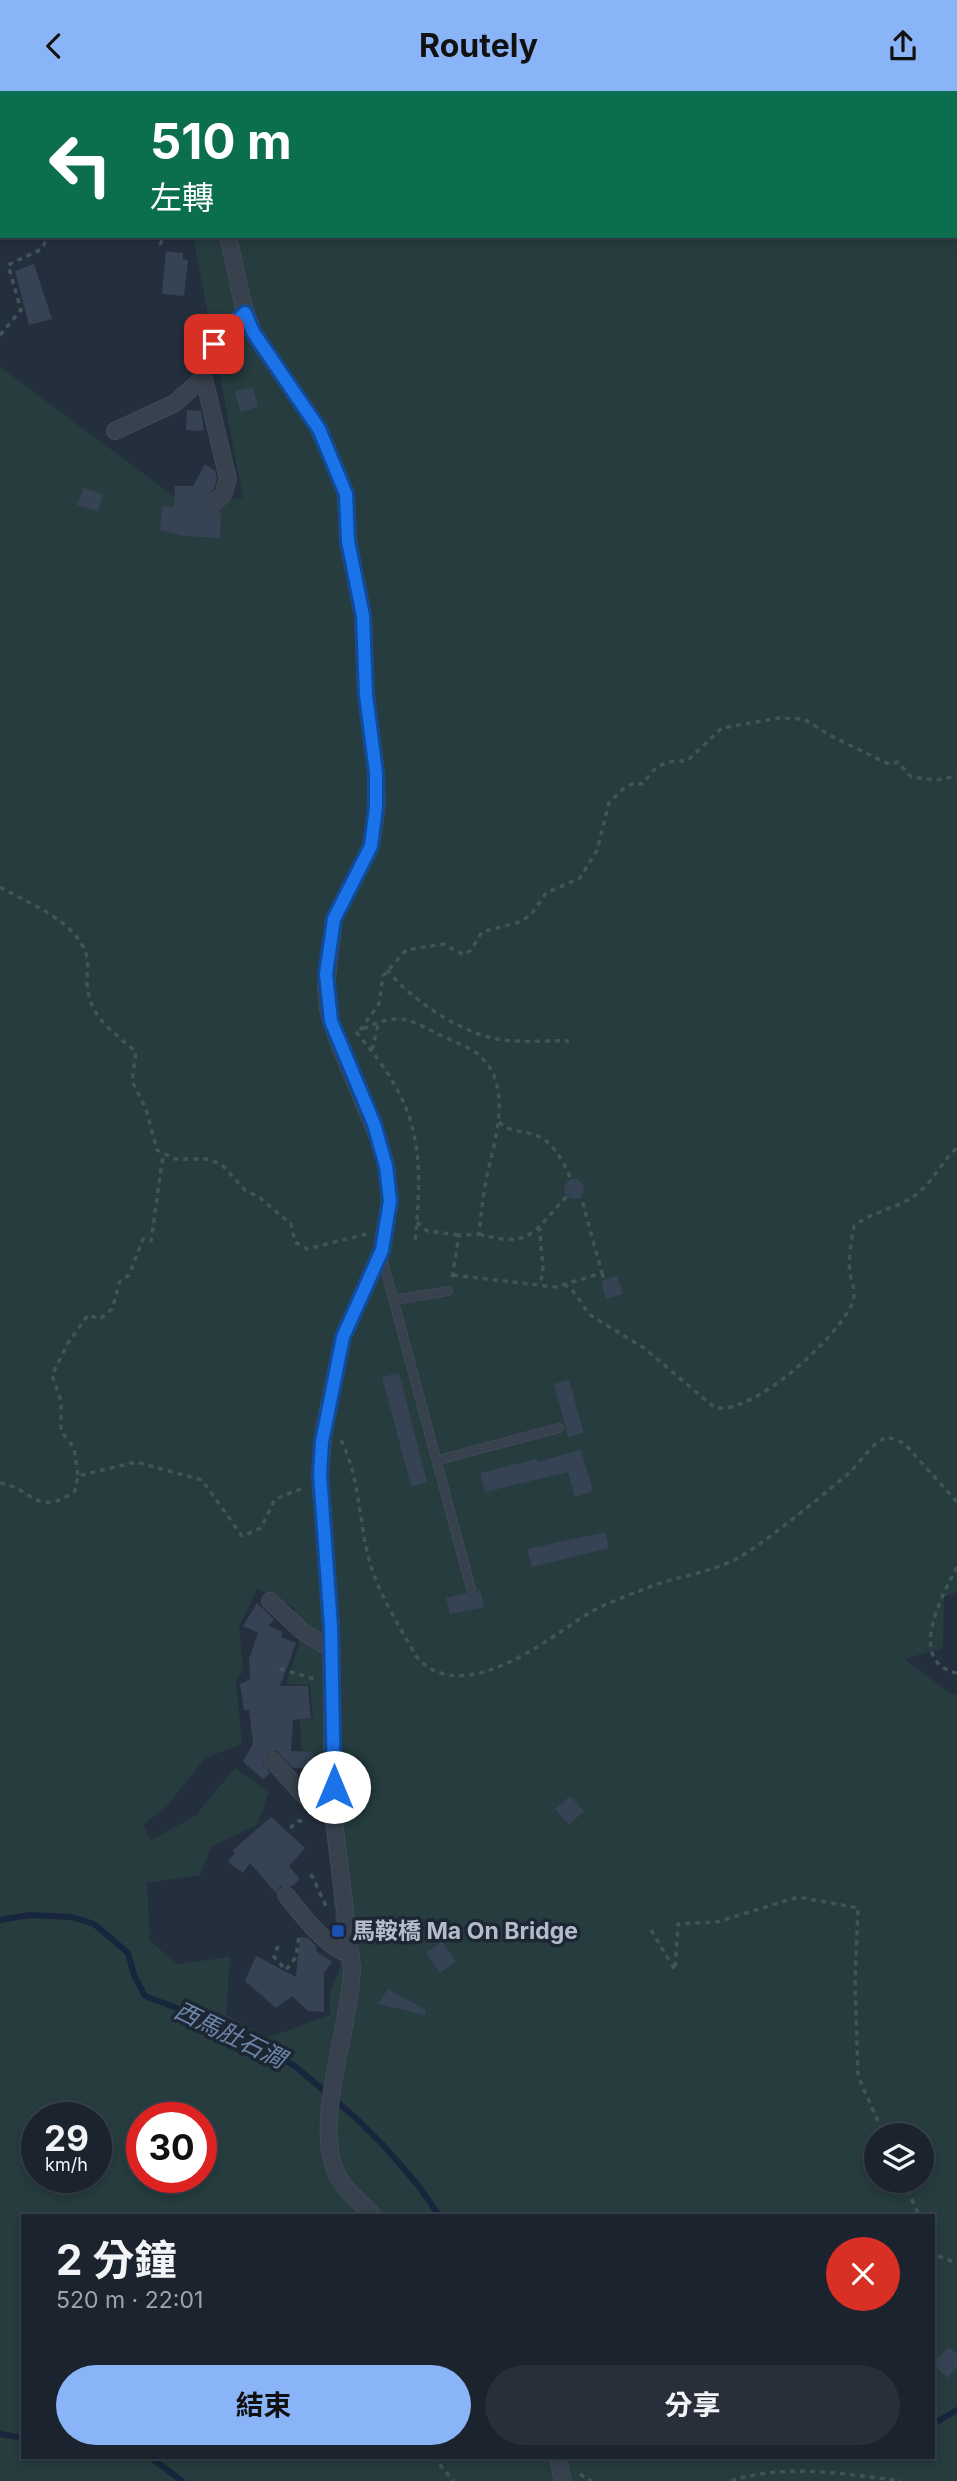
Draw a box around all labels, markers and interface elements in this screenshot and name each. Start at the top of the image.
text: Routely [419,26,538,65]
icon: back [35,27,73,65]
icon: share [884,27,922,65]
text: 510 m [150,112,292,171]
icon: left [35,119,126,210]
text: 左轉 [150,178,214,217]
pin [184,314,244,374]
icon: arrive [195,325,233,363]
position arrow [297,1750,371,1824]
place label: 馬鞍橋 Ma On Bridge [352,1917,578,1945]
marker: 馬鞍橋 Ma On Bridge [330,1923,346,1939]
water label: 西馬肚石澗 [170,1995,293,2075]
speed limit sign: 30 [126,2102,217,2193]
text: 29 [44,2117,89,2159]
map controls [864,2123,934,2193]
button: layers [864,2123,934,2193]
text: km/h [45,2154,88,2175]
text: 2 分鐘 [56,2234,176,2285]
button: close [826,2237,900,2311]
text: 520 m · 22:01 [56,2286,203,2314]
button: 結束 [56,2365,471,2445]
button: 分享 [485,2365,900,2445]

